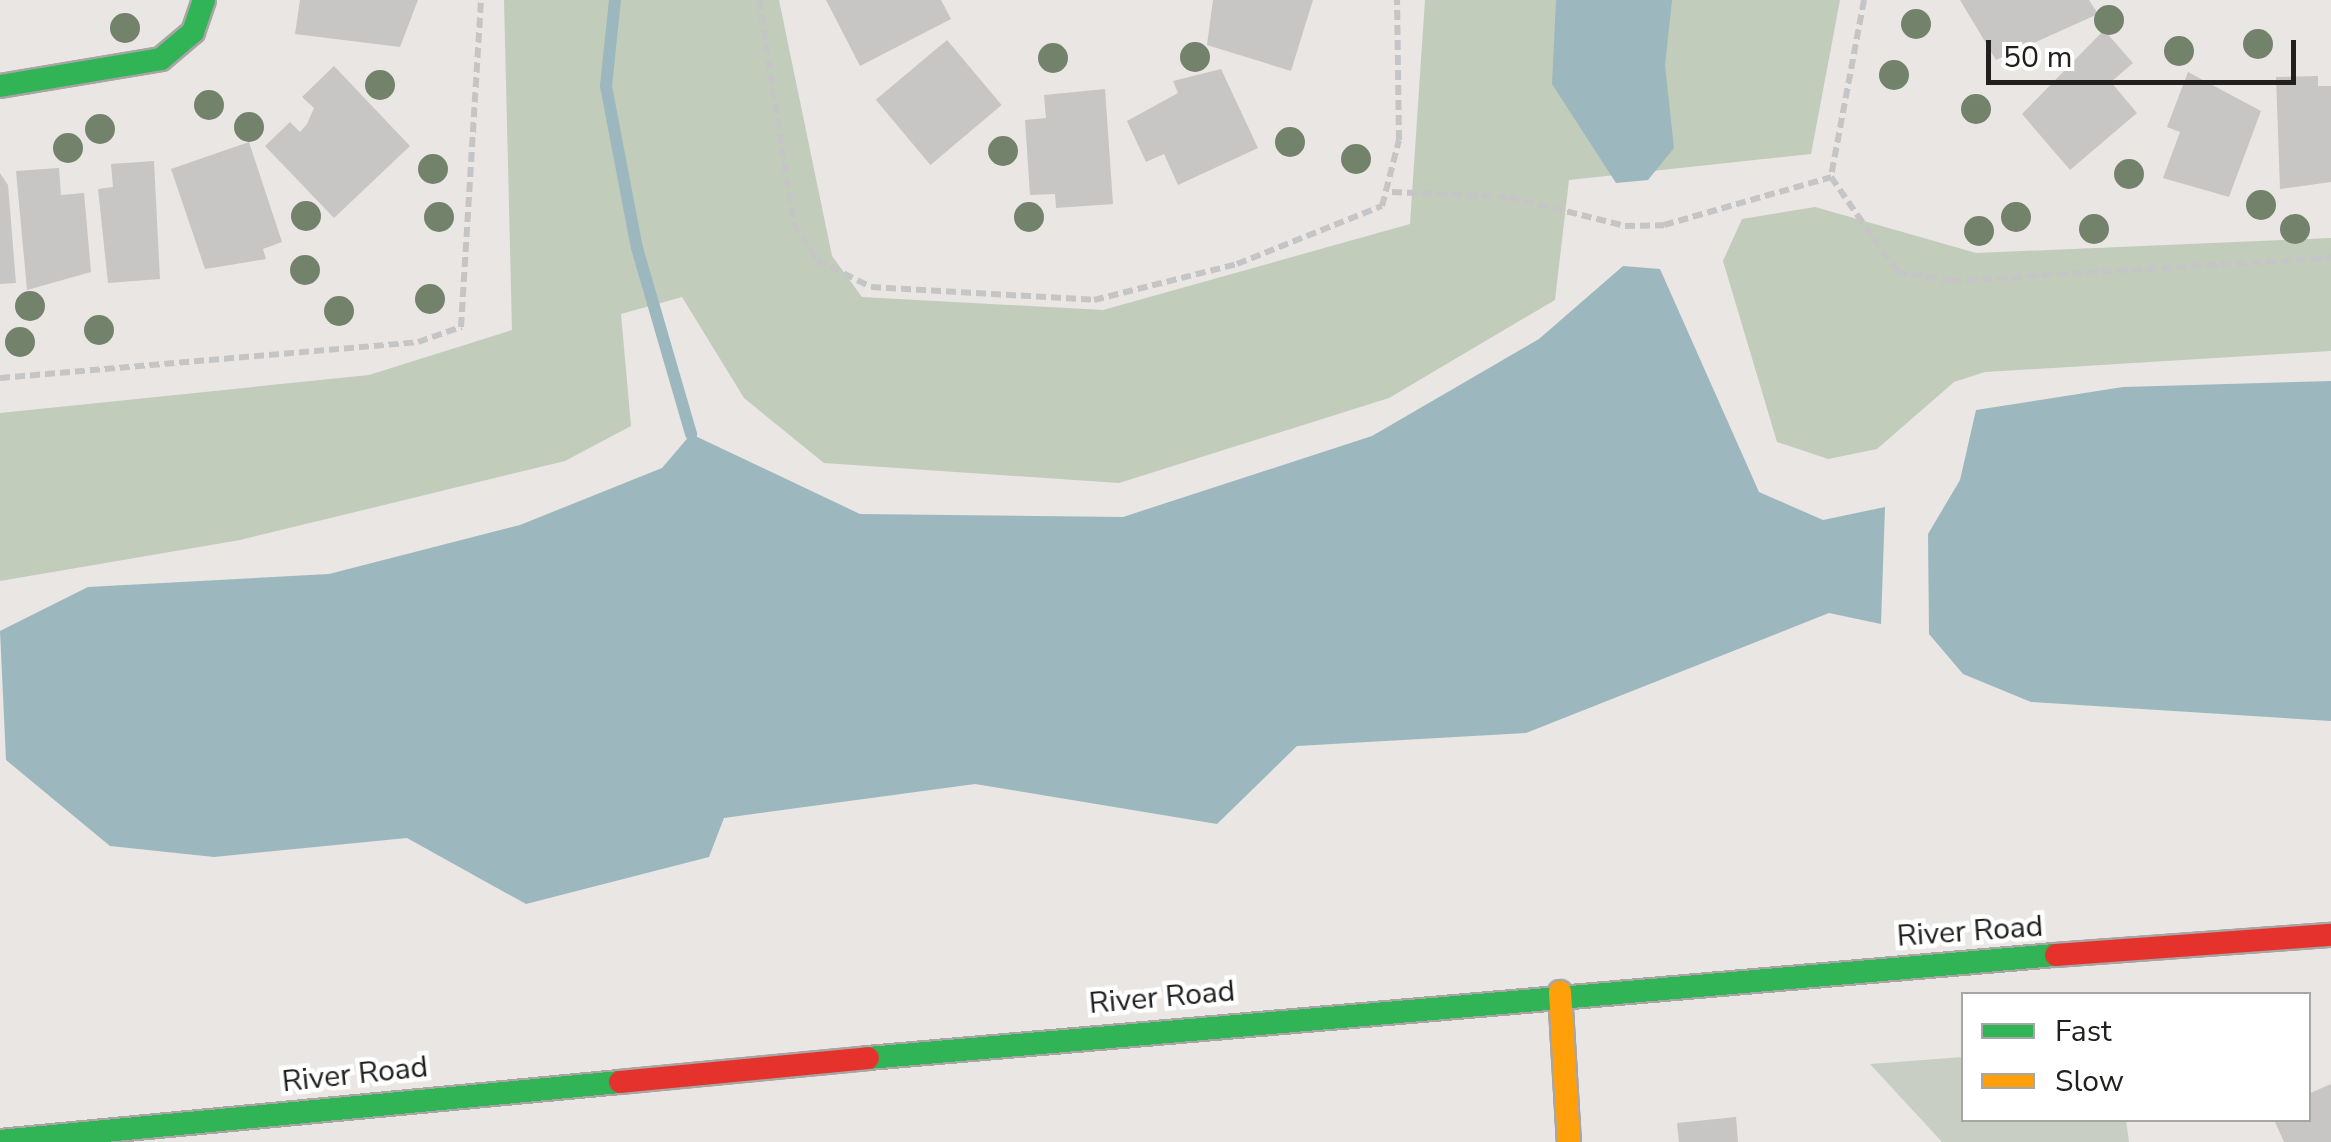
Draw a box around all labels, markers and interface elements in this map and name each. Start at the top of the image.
scale bar [1991,20,2301,82]
text: 50 m [2003,37,2072,78]
street label: River Road [1896,909,2044,955]
street label: River Road [1087,974,1237,1022]
legend [1961,992,2311,1122]
text: Fast [2055,1011,2112,1052]
street label: River Road [280,1049,430,1101]
text: Slow [2055,1061,2124,1102]

